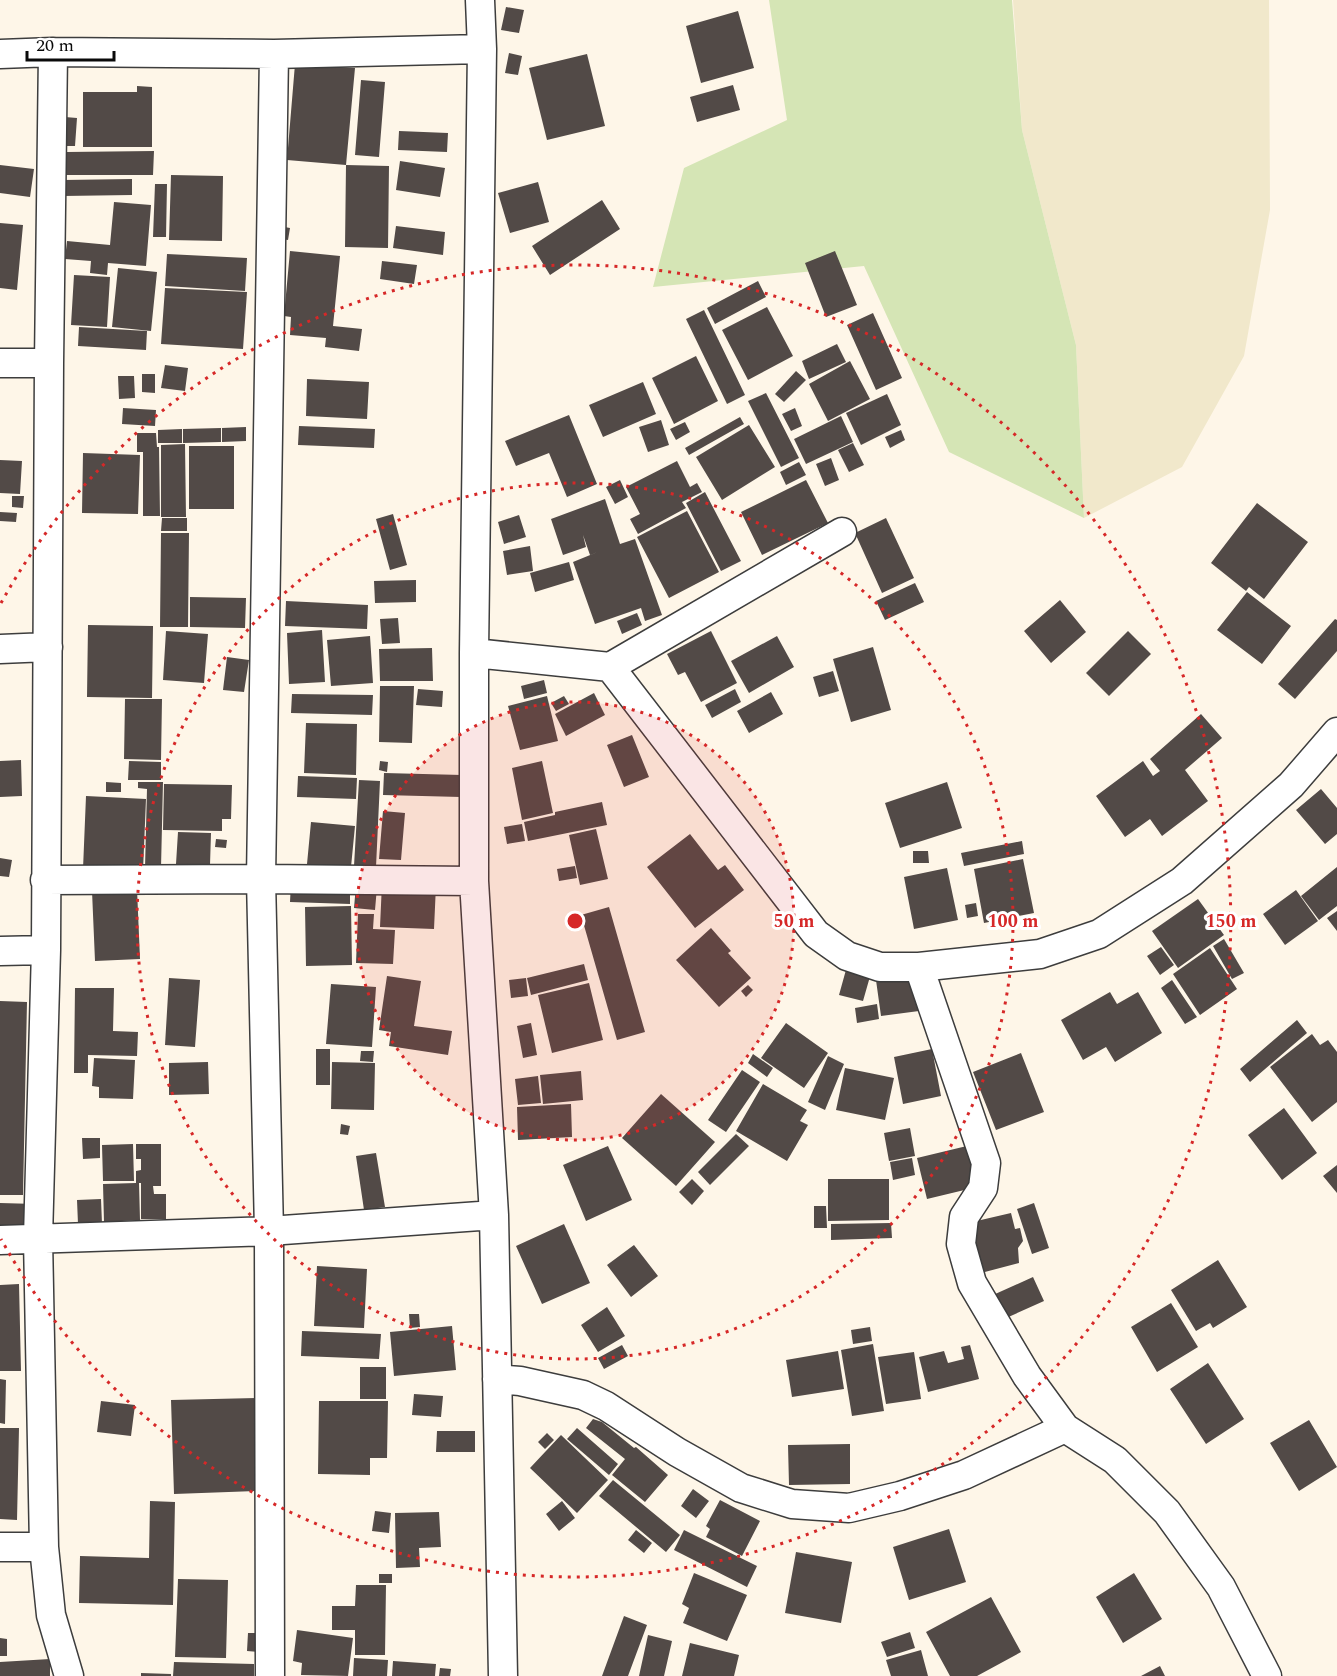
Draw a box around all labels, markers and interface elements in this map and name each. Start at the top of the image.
scale bar [27,24,114,62]
text: 20 m [36,32,74,59]
text: 50 m [774,908,814,935]
text: 100 m [987,908,1039,935]
text: 150 m [1205,908,1257,935]
centre of rings [565,911,585,931]

